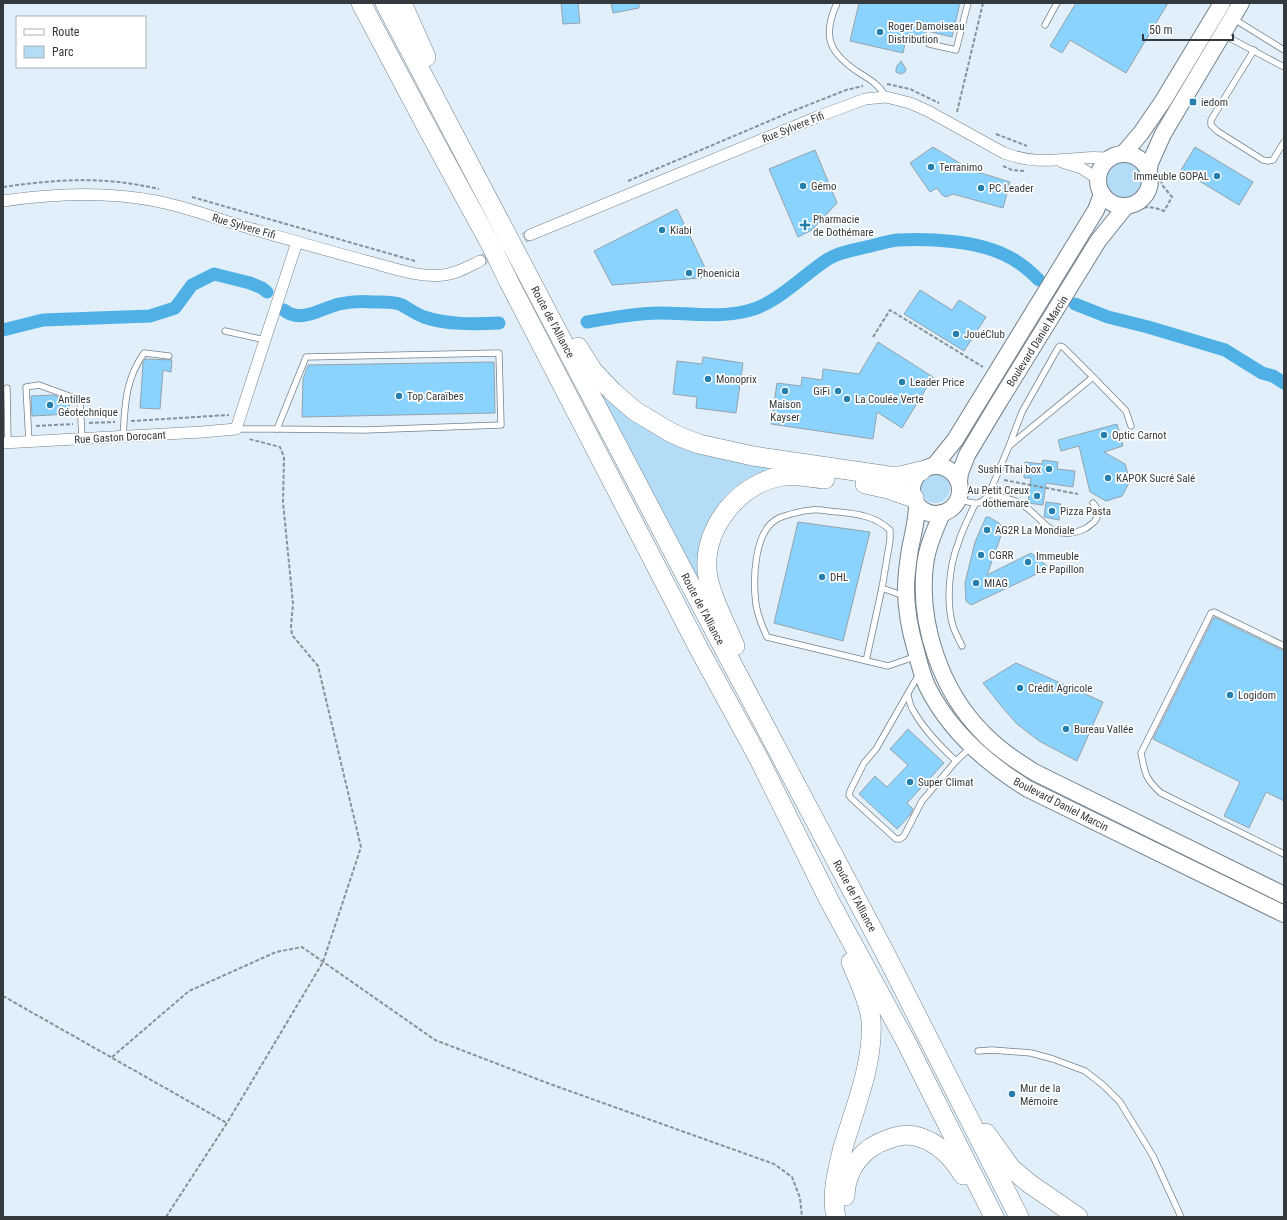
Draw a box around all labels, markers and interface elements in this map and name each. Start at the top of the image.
legend [16,16,146,68]
scale bar [1143,16,1233,42]
place label: Roger Damoiseau Distribution [888,20,964,46]
text: 50 m [1149,23,1173,37]
text: Route [52,25,80,39]
marker: Roger Damoiseau Distribution [875,27,885,37]
text: Parc [52,45,74,59]
place label: iedom [1201,96,1228,109]
marker: iedom [1188,97,1198,107]
street label: Rue Sylvere Fifi [760,109,826,146]
place label: Terranimo [939,161,983,174]
marker: Terranimo [926,162,936,172]
place label: Immeuble GOPAL [1134,170,1209,183]
marker: Immeuble GOPAL [1212,171,1222,181]
place label: Gémo [811,180,837,193]
marker: Gémo [798,181,808,191]
place label: PC Leader [989,182,1034,195]
marker: PC Leader [976,183,986,193]
street label: Rue Sylvere Fifi [211,211,277,242]
place label: Pharmacie de Dothémare [813,213,874,239]
marker: Pharmacie de Dothémare [800,220,810,230]
place label: Kiabi [670,224,692,237]
marker: Kiabi [657,225,667,235]
place label: Phoenicia [697,267,740,280]
marker: Phoenicia [684,268,694,278]
street label: Route de l'Alliance [528,284,577,360]
street label: Boulevard Daniel Marcin [1004,293,1071,389]
place label: JouéClub [964,328,1005,341]
marker: JouéClub [951,329,961,339]
place label: Monoprix [716,373,757,386]
marker: Monoprix [703,374,713,384]
place label: Leader Price [910,376,964,389]
marker: Leader Price [897,377,907,387]
place label: GiFi [813,385,830,398]
marker: Maison Kayser [780,386,790,396]
marker: GiFi [833,386,843,396]
place label: Top Caraïbes [407,390,464,403]
marker: Top Caraïbes [394,391,404,401]
place label: Antilles Géotechnique [58,393,118,419]
place label: La Coulée Verte [855,393,924,406]
marker: La Coulée Verte [842,394,852,404]
place label: Maison Kayser [769,398,801,424]
marker: Antilles Géotechnique [45,400,55,410]
street label: Rue Gaston Dorocant [74,429,166,446]
place label: Optic Carnot [1112,429,1166,442]
marker: Optic Carnot [1099,430,1109,440]
place label: Sushi Thai box [978,463,1041,476]
marker: Sushi Thai box [1044,464,1054,474]
place label: KAPOK Sucré Salé [1116,472,1195,485]
marker: KAPOK Sucré Salé [1103,473,1113,483]
place label: Au Petit Creux dothemare [967,484,1029,510]
marker: Au Petit Creux dothemare [1032,491,1042,501]
place label: Pizza Pasta [1060,505,1111,518]
marker: Pizza Pasta [1047,506,1057,516]
place label: AG2R La Mondiale [995,524,1075,537]
marker: AG2R La Mondiale [982,525,992,535]
place label: CGRR [989,549,1014,562]
marker: CGRR [976,550,986,560]
place label: Immeuble Le Papillon [1036,550,1084,576]
marker: Immeuble Le Papillon [1023,557,1033,567]
street label: Route de l'Alliance [678,571,727,647]
place label: DHL [830,571,848,584]
marker: DHL [817,572,827,582]
place label: MIAG [984,577,1008,590]
marker: MIAG [971,578,981,588]
place label: Crédit Agricole [1028,682,1092,695]
marker: Crédit Agricole [1015,683,1025,693]
place label: Logidom [1238,689,1276,702]
marker: Logidom [1225,690,1235,700]
place label: Bureau Vallée [1074,723,1133,736]
marker: Bureau Vallée [1061,724,1071,734]
street label: Boulevard Daniel Marcin [1011,775,1110,834]
place label: Super Climat [918,776,974,789]
marker: Super Climat [905,777,915,787]
street label: Route de l'Alliance [830,858,879,934]
place label: Mur de la Mémoire [1020,1082,1060,1108]
marker: Mur de la Mémoire [1007,1089,1017,1099]

